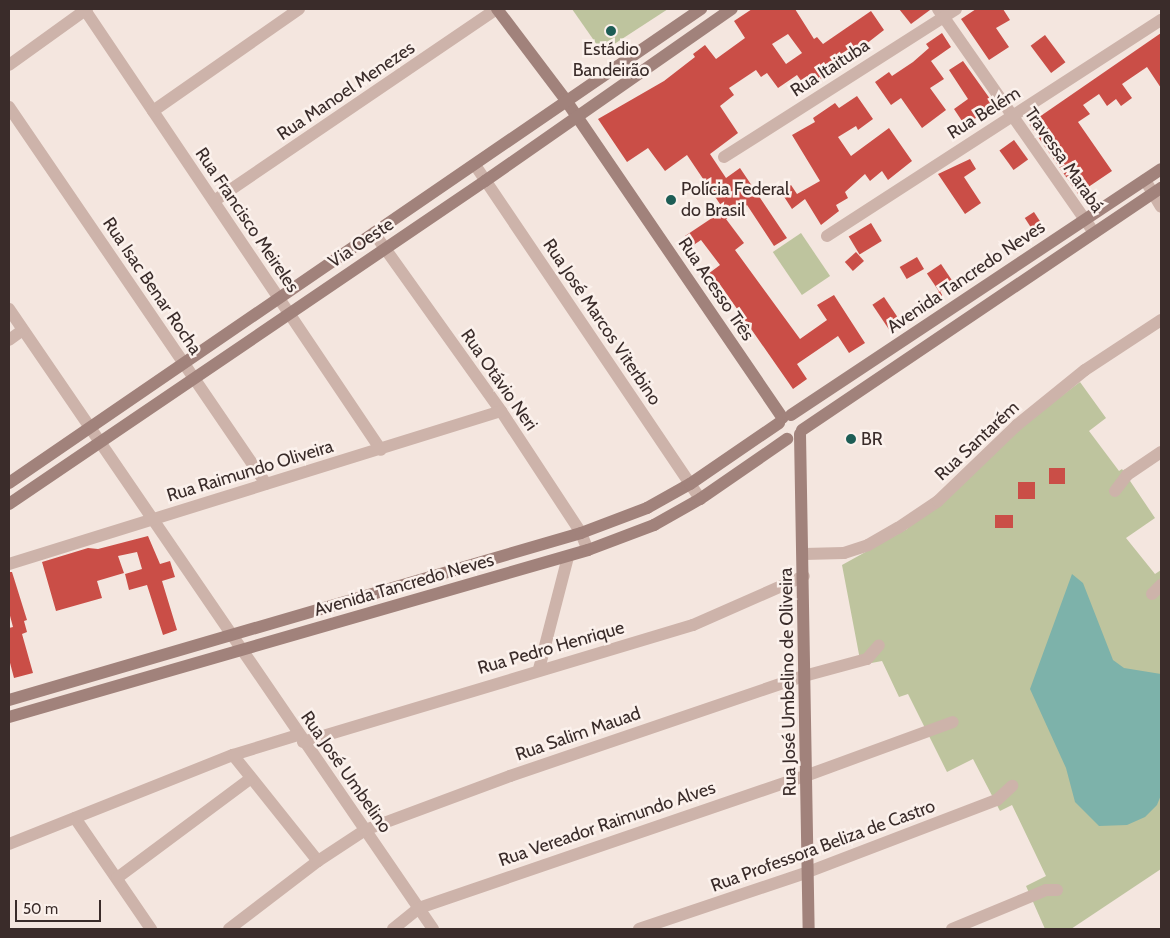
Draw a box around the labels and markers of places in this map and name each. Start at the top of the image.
marker: Estádio Bandeirão [605,25,617,37]
place label: Estádio Bandeirão [573,39,649,82]
place label: Polícia Federal do Brasil [681,179,789,222]
marker: Polícia Federal do Brasil [665,194,677,206]
place label: BR [861,428,883,450]
marker: BR [845,433,857,445]

